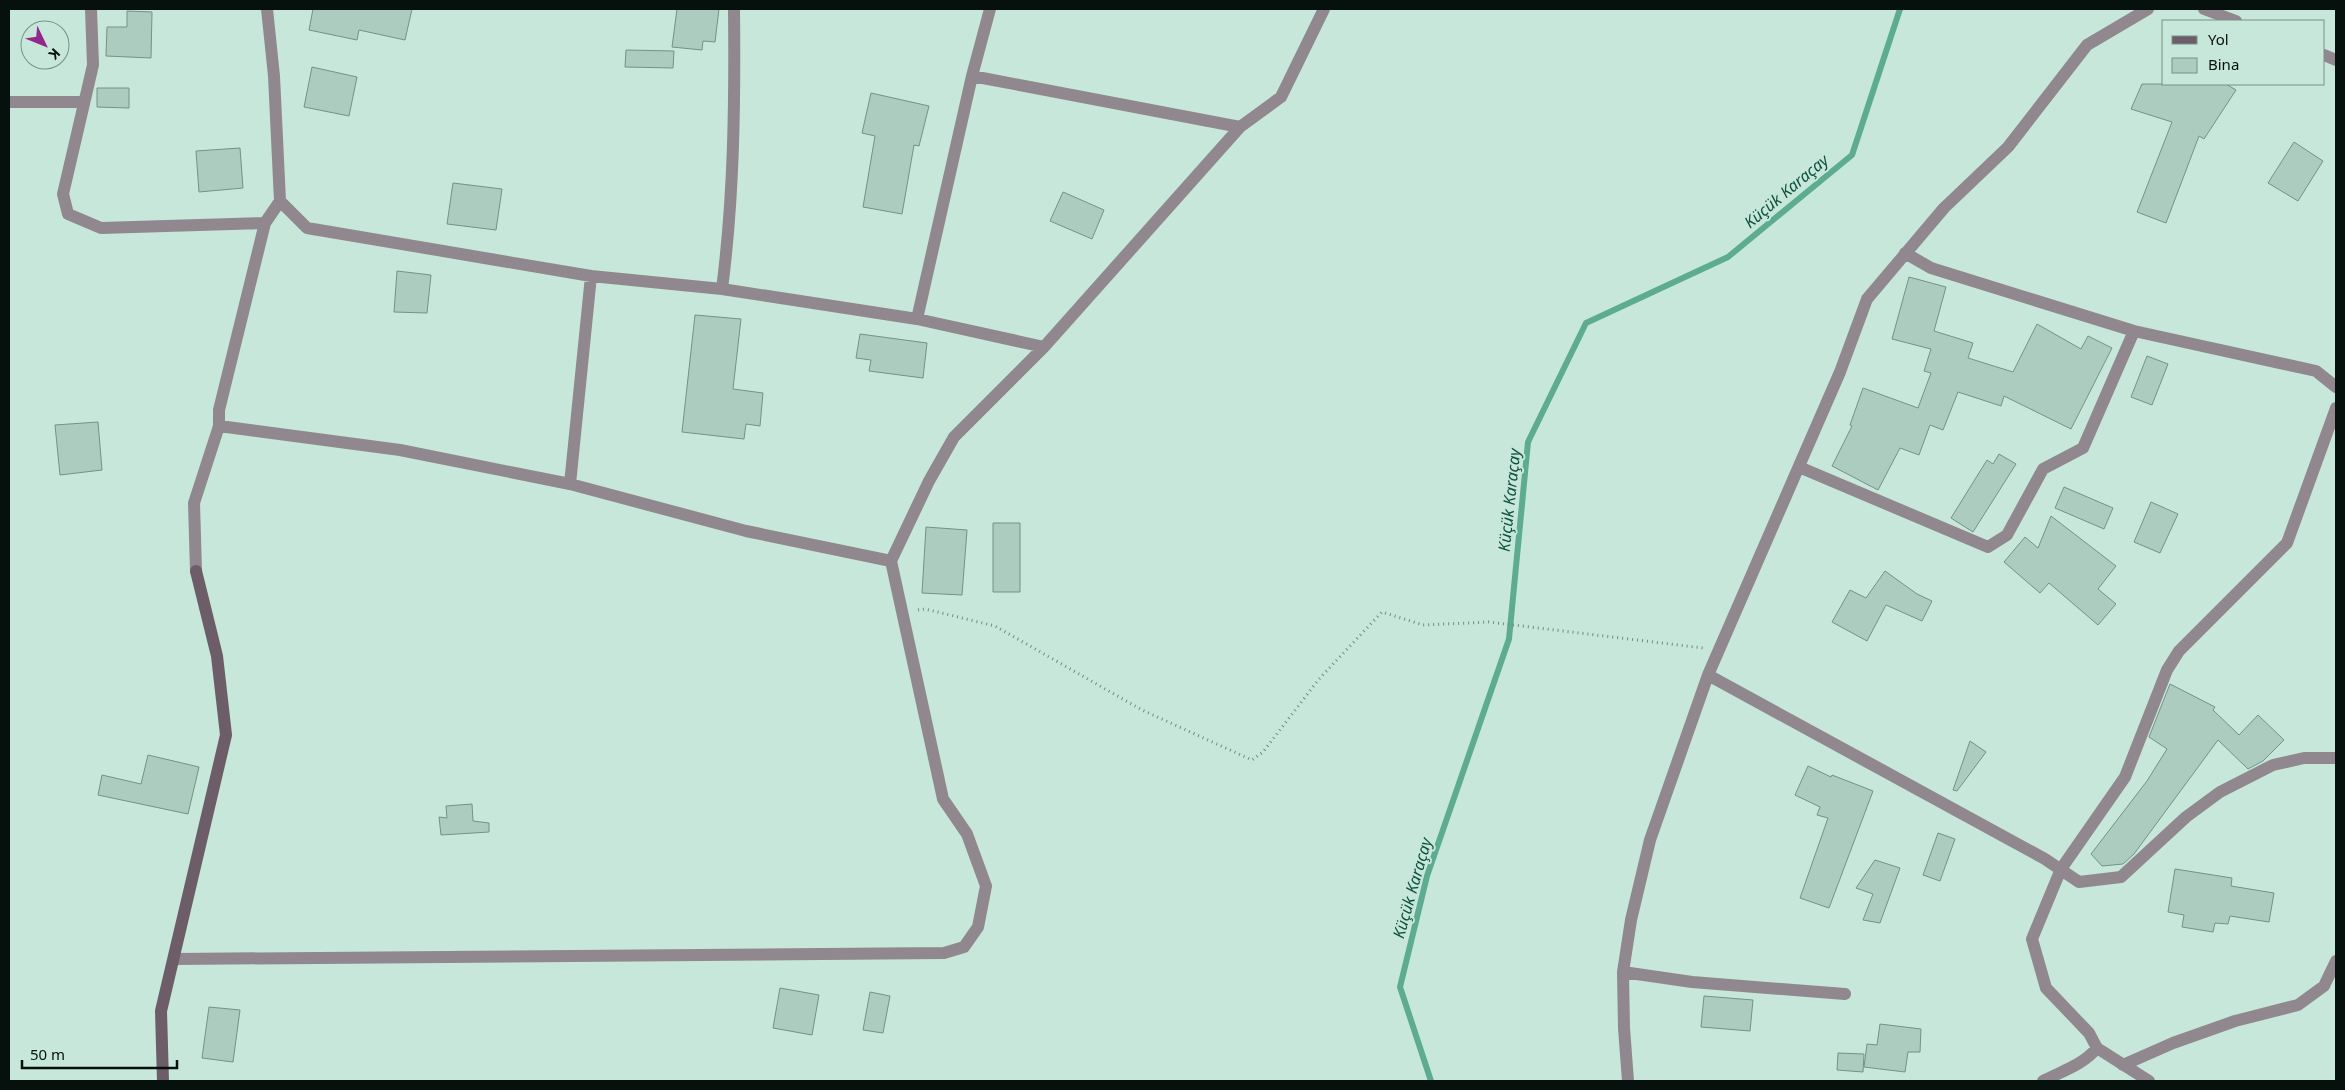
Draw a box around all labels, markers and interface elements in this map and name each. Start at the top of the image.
north arrow [20,20,70,70]
legend [2162,20,2325,85]
text: Yol [2208,29,2229,49]
text: K [44,44,65,65]
text: Bina [2208,54,2239,74]
water label: Küçük Karaçay [1739,148,1834,233]
water label: Küçük Karaçay [1493,446,1526,553]
water label: Küçük Karaçay [1387,834,1437,941]
scale bar [22,1038,178,1070]
text: 50 m [30,1044,65,1064]

